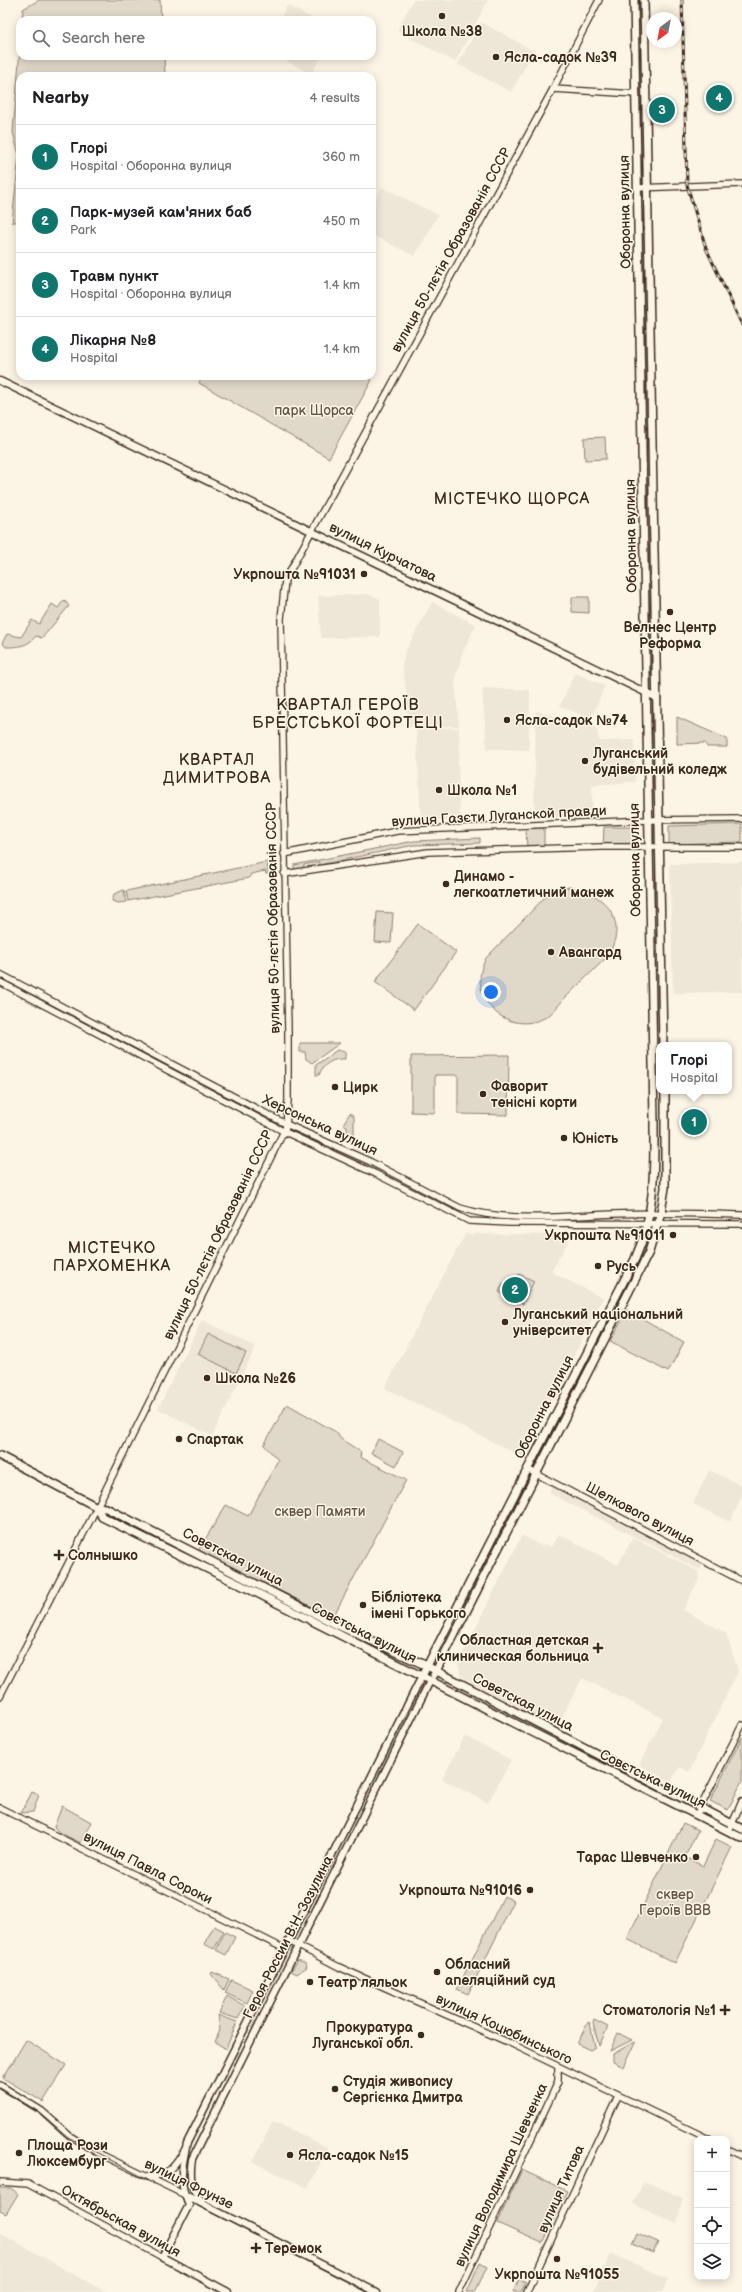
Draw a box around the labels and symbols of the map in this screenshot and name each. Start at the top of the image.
marker: Школа №38 [437,11,447,21]
north arrow [646,12,682,48]
place label: Школа №38 [402,23,482,40]
place label: Ясла-садок №39 [504,49,617,66]
marker: Ясла-садок №39 [491,52,501,62]
pin: 4 [706,83,732,113]
pin: 3 [649,95,675,125]
street label: вулиця 50-лєтія Образованія СССР [388,145,515,355]
street label: Оборонна вулиця [616,155,634,269]
park label: парк Щорса [274,402,354,419]
street label: Оборонна вулиця [622,479,640,593]
district label: МІСТЕЧКО ЩОРСА [434,490,590,509]
street label: вулиця Курчатова [327,519,440,586]
place label: Укрпошта №91031 [233,566,356,583]
marker: Укрпошта №91031 [359,569,369,579]
marker: Велнес Центр Реформа [665,607,675,617]
place label: Велнес Центр Реформа [624,619,717,652]
district label: КВАРТАЛ ГЕРОЇВ БРЕСТСЬКОЇ ФОРТЕЦІ [252,694,444,733]
place label: Ясла-садок №74 [515,712,629,729]
marker: Ясла-садок №74 [502,715,512,725]
place label: Луганський будівельний коледж [592,745,727,778]
district label: КВАРТАЛ ДИМИТРОВА [163,751,271,788]
marker: Луганський будівельний коледж [580,756,590,766]
place label: Школа №1 [447,782,517,799]
marker: Школа №1 [434,785,444,795]
street label: вулиця 50-лєтія Образованія СССР [262,802,284,1034]
street label: вулиця Газєти Луганской правди [391,802,607,830]
street label: Оборонна вулиця [626,803,644,917]
place label: Динамо - легкоатлетичний манеж [453,868,614,901]
marker: Динамо - легкоатлетичний манеж [441,879,451,889]
place label: Авангард [558,944,622,961]
marker: Авангард [546,947,556,957]
your location [481,982,501,1002]
place label: Фаворит тенісні корти [491,1078,577,1111]
place label: Цирк [343,1079,378,1096]
marker: Цирк [330,1082,340,1092]
marker: Фаворит тенісні корти [478,1089,488,1099]
street label: Херсонська вулиця [260,1091,380,1159]
pin: 1 [681,1107,707,1137]
street label: вулиця 50-лєтія Образованія СССР [160,1127,276,1343]
place label: Юність [572,1130,619,1147]
marker: Юність [559,1133,569,1143]
place label: Укрпошта №91011 [545,1227,665,1244]
marker: Укрпошта №91011 [668,1230,678,1240]
district label: МІСТЕЧКО ПАРХОМЕНКА [53,1239,171,1276]
place label: Русь [606,1258,637,1275]
marker: Русь [593,1261,603,1271]
pin: 2 [502,1275,528,1305]
place label: Луганський національний університет [512,1306,683,1339]
marker: Луганський національний університет [500,1317,510,1327]
street label: Оборонна вулиця [511,1352,577,1462]
place label: Школа №26 [215,1370,296,1387]
marker: Школа №26 [202,1373,212,1383]
place label: Спартак [187,1431,244,1448]
marker: Спартак [174,1434,184,1444]
street label: Шелкового вулиця [583,1478,697,1550]
park label: сквер Памяти [274,1503,366,1520]
street label: Советская улица [180,1524,287,1590]
place label: Солнышко [68,1547,138,1564]
marker: Солнышко [53,1549,65,1561]
place label: Бібліотека імені Горького [371,1589,466,1622]
street label: Совєтська вулиця [308,1599,420,1667]
marker: Бібліотека імені Горького [358,1600,368,1610]
place label: Областная детская клиническая больница [436,1632,590,1665]
marker: Областная детская клиническая больница [592,1642,604,1654]
street label: Советская улица [470,1669,577,1735]
street label: Совєтська вулиця [597,1746,709,1812]
street label: вулиця Павла Сороки [81,1828,215,1908]
place label: Тарас Шевченко [577,1849,688,1866]
street label: Героя России В.Н. Зозулина [239,1852,337,2021]
marker: Тарас Шевченко [691,1852,701,1862]
place label: Укрпошта №91016 [399,1882,522,1899]
marker: Укрпошта №91016 [525,1885,535,1895]
park label: сквер Героїв ВВВ [639,1886,711,1919]
place label: Обласний апеляційний суд [445,1956,556,1989]
marker: Обласний апеляційний суд [432,1967,442,1977]
place label: Театр ляльок [318,1974,407,1991]
marker: Театр ляльок [305,1977,315,1987]
street label: вулиця Коцюбинського [433,1990,575,2068]
place label: Стоматологія №1 [603,2002,716,2019]
marker: Стоматологія №1 [719,2004,731,2016]
place label: Прокуратура Луганської обл. [311,2019,414,2052]
marker: Прокуратура Луганської обл. [416,2030,426,2040]
place label: Студія живопису Сергієнка Дмитра [343,2073,463,2106]
street label: вулиця Володимира Шевченка [451,2080,551,2270]
marker: Студія живопису Сергієнка Дмитра [330,2084,340,2094]
place label: Площа Рози Люксембург [26,2137,108,2170]
street label: вулиця Титова [534,2142,588,2236]
place label: Ясла-садок №15 [298,2147,409,2164]
marker: Площа Рози Люксембург [14,2148,24,2158]
marker: Ясла-садок №15 [285,2150,295,2160]
street label: вулиця Фрунзе [142,2155,236,2213]
street label: Октябрьская вулиця [58,2181,184,2261]
place label: Теремок [265,2240,322,2257]
marker: Теремок [250,2242,262,2254]
marker: Укрпошта №91055 [552,2254,562,2264]
place label: Укрпошта №91055 [495,2266,619,2283]

